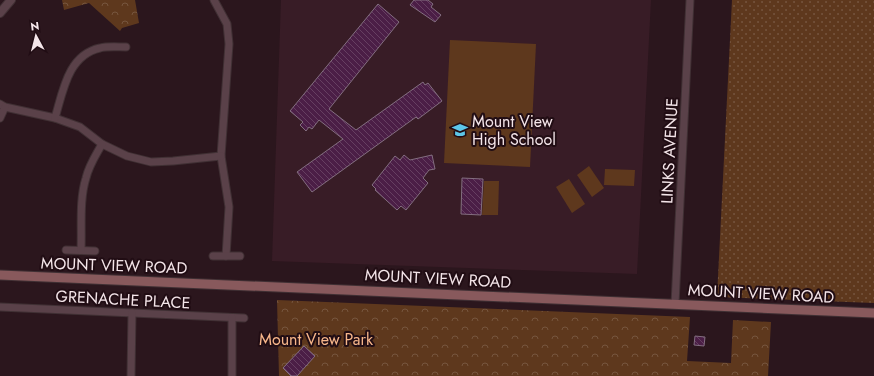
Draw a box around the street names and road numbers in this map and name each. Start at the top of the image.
street label: LINKS AVENUE [655,98,684,204]
street label: MOUNT VIEW ROAD [40,251,188,280]
street label: MOUNT VIEW ROAD [364,263,512,294]
street label: MOUNT VIEW ROAD [687,278,835,309]
street label: GRENACHE PLACE [55,284,191,315]

